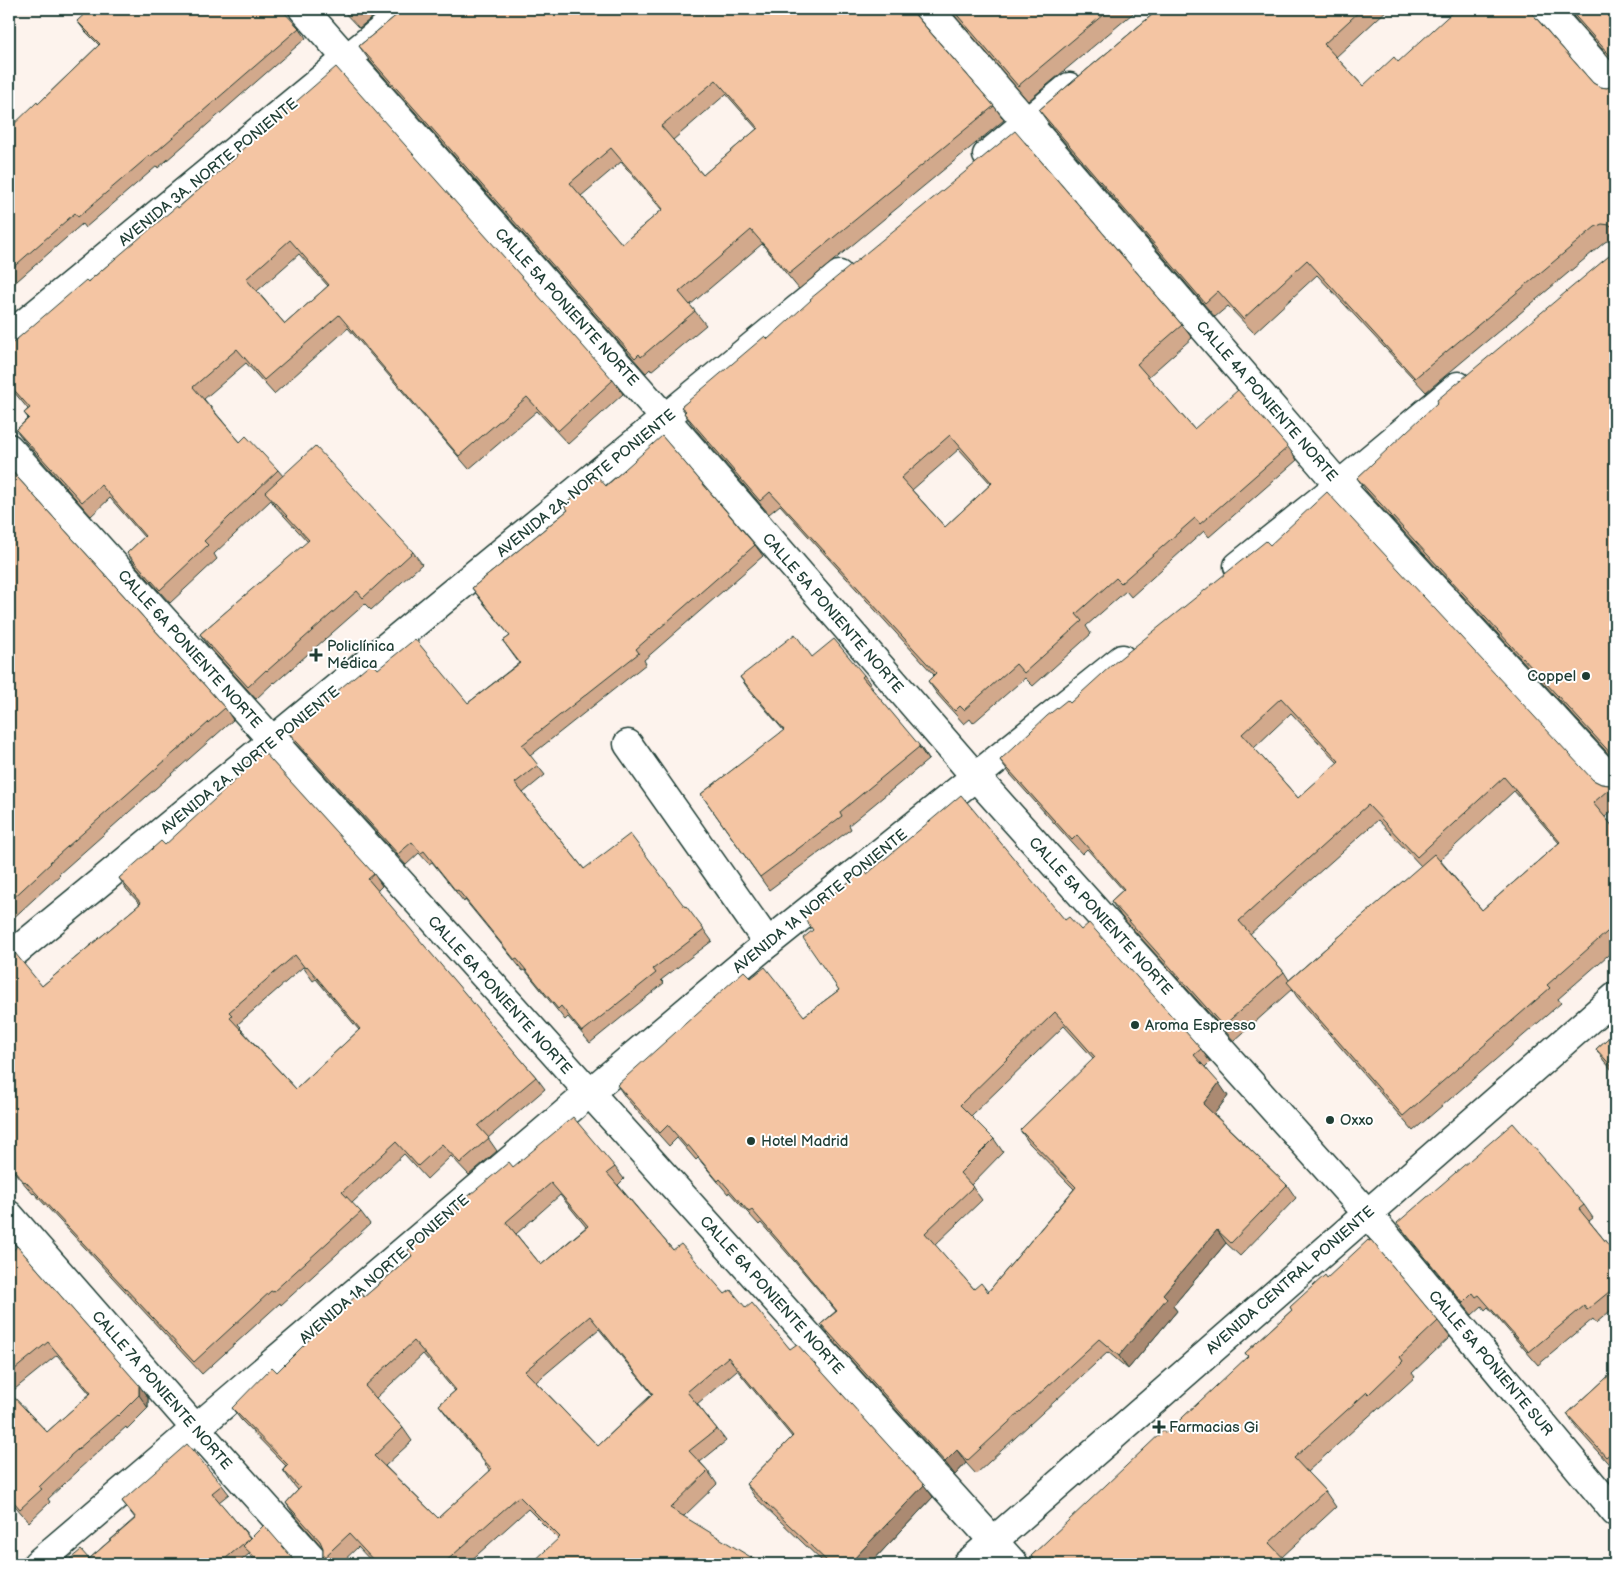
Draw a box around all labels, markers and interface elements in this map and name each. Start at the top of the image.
street label: AVENIDA 3A. NORTE PONIENTE [115,94,302,251]
street label: CALLE 5A PONIENTE NORTE [491,224,643,390]
street label: CALLE 4A PONIENTE NORTE [1192,317,1342,486]
street label: AVENIDA 2A. NORTE PONIENTE [493,405,680,562]
street label: CALLE 5A PONIENTE NORTE [758,529,907,697]
street label: CALLE 6A PONIENTE NORTE [113,566,266,733]
place label: Policlínica Médica [327,637,395,673]
marker: Policlínica Médica [309,648,323,662]
place label: Coppel [1527,667,1576,686]
marker: Coppel [1580,670,1592,682]
street label: AVENIDA 2A. NORTE PONIENTE [157,682,344,839]
street label: AVENIDA 1A NORTE PONIENTE [729,825,911,978]
street label: CALLE 5A PONIENTE NORTE [1025,833,1177,999]
street label: CALLE 6A PONIENTE NORTE [423,912,576,1079]
place label: Aroma Espresso [1145,1016,1256,1035]
marker: Aroma Espresso [1129,1019,1141,1031]
place label: Oxxo [1340,1111,1374,1130]
marker: Oxxo [1324,1114,1336,1126]
place label: Hotel Madrid [761,1132,848,1151]
marker: Hotel Madrid [745,1135,757,1147]
street label: AVENIDA 1A NORTE PONIENTE [295,1190,473,1348]
street label: AVENIDA CENTRAL PONIENTE [1202,1202,1378,1359]
street label: CALLE 6A PONIENTE NORTE [695,1212,848,1379]
street label: CALLE 5A PONIENTE SUR [1424,1287,1557,1440]
street label: CALLE 7A PONIENTE NORTE [87,1307,236,1474]
place label: Farmacias Gi [1169,1418,1259,1437]
marker: Farmacias Gi [1153,1421,1165,1433]

